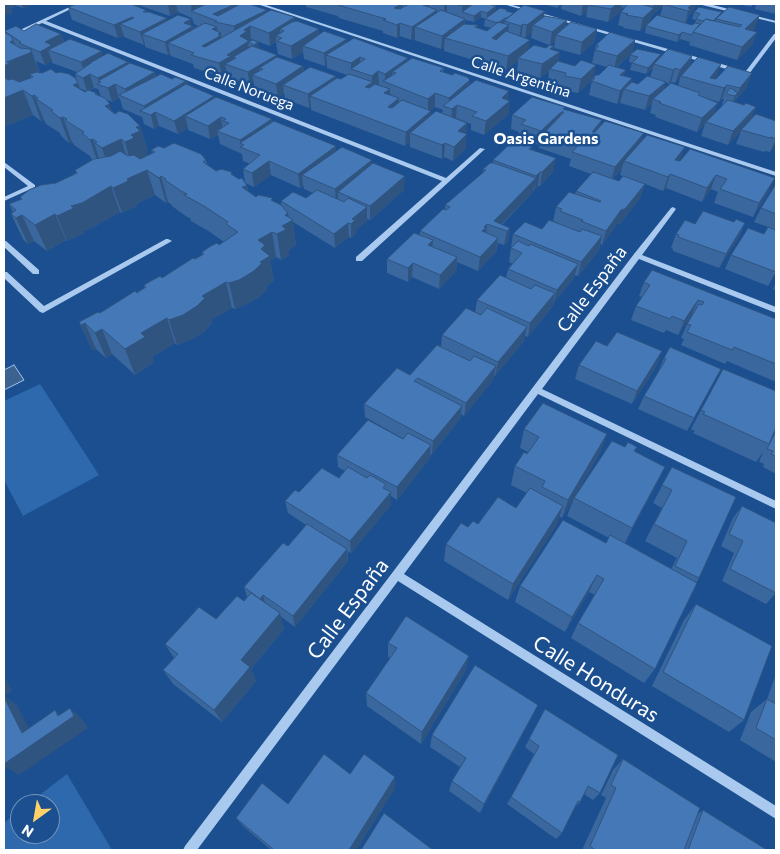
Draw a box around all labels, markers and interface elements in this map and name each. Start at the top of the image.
street label: Calle Argentina [469,52,573,102]
street label: Calle Noruega [201,64,297,114]
district label: Oasis Gardens [494,129,598,149]
street label: Calle España [553,242,631,336]
street label: Calle España [302,554,394,664]
street label: Calle Honduras [528,630,664,728]
north arrow [10,794,60,844]
text: N [18,821,36,841]

